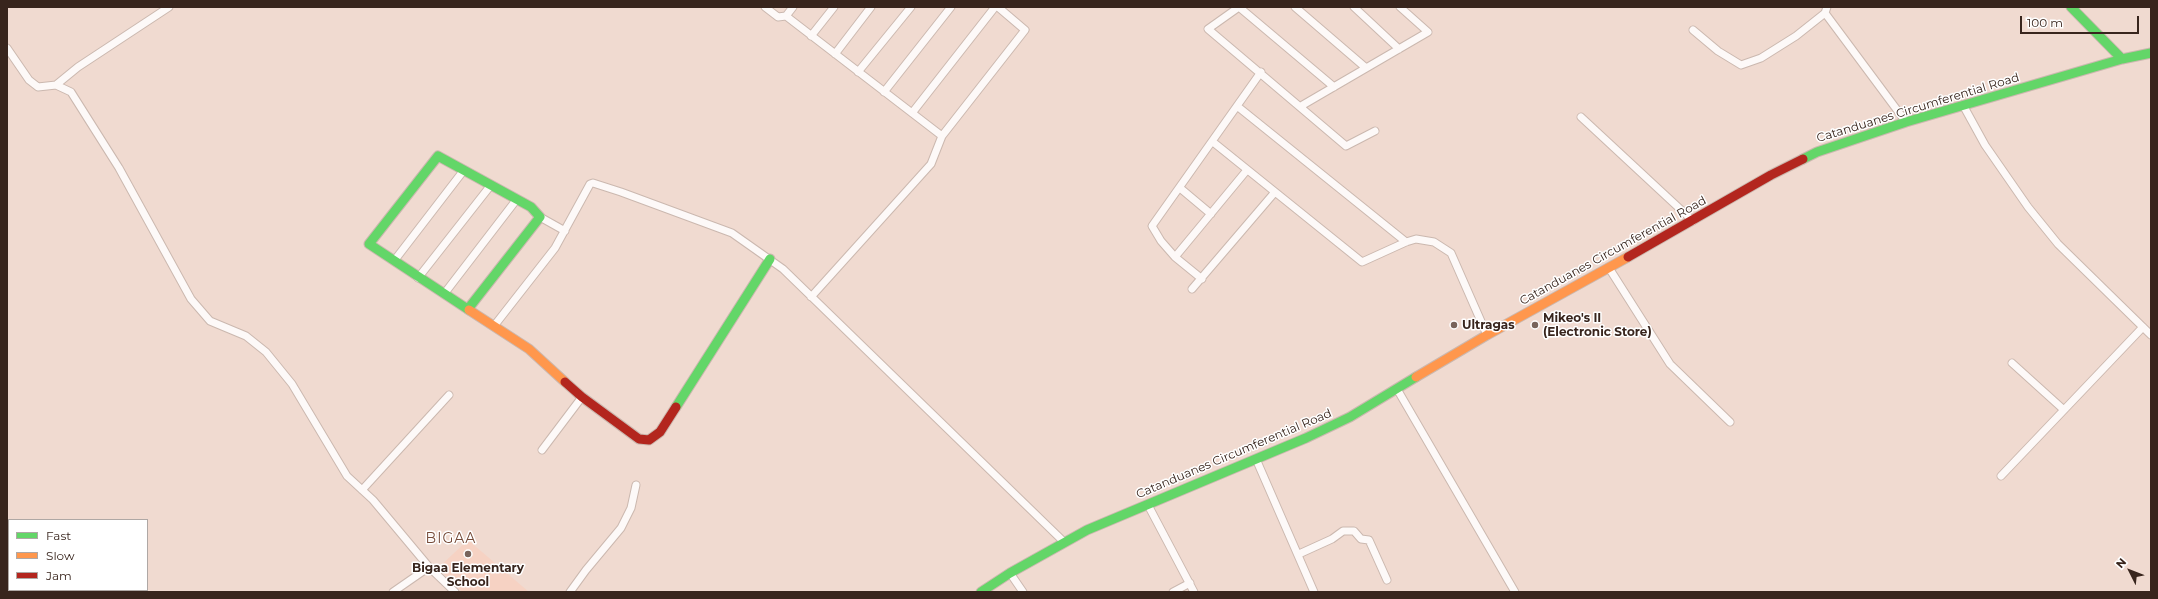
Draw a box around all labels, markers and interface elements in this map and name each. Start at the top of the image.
scale bar [2022,8,2141,34]
text: 100 m [2027,15,2063,30]
street label: Catanduanes Circumferential Road [1815,70,2021,146]
street label: Catanduanes Circumferential Road [1517,194,1709,308]
place label: Mikeo's II (Electronic Store) [1543,311,1652,339]
place label: Ultragas [1462,318,1515,332]
marker: Ultragas [1449,320,1459,330]
marker: Mikeo's II (Electronic Store) [1530,320,1540,330]
street label: Catanduanes Circumferential Road [1134,406,1334,502]
legend [8,519,148,591]
text: Fast [46,528,71,543]
district label: BIGAA [426,531,476,547]
text: Slow [46,548,75,563]
marker: Bigaa Elementary School [463,549,473,559]
north arrow [2110,551,2150,591]
text: N [2113,555,2129,571]
place label: Bigaa Elementary School [412,561,524,589]
text: Jam [46,568,72,583]

